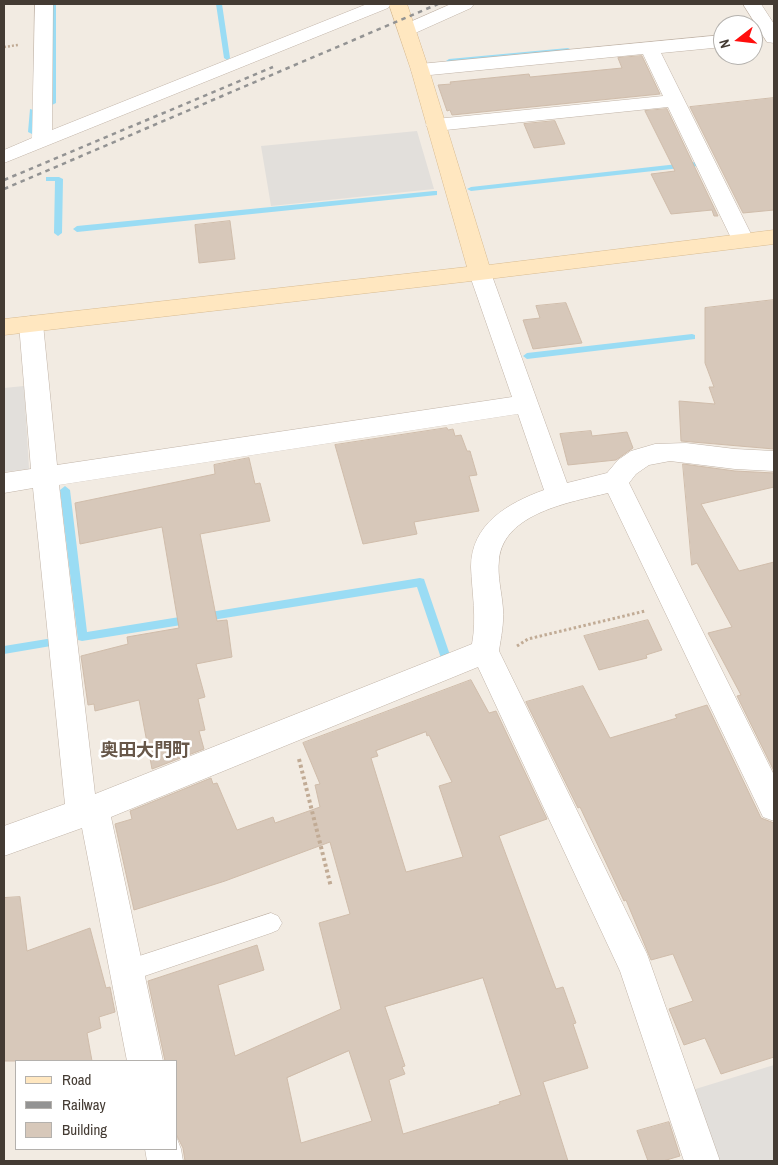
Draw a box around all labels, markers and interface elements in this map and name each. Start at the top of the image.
north arrow [713,15,763,65]
text: N [715,37,734,50]
district label: 奥田大門町 [100,740,190,762]
legend [15,1060,178,1150]
text: Road [62,1069,91,1090]
text: Railway [62,1094,106,1115]
text: Building [62,1119,107,1140]

